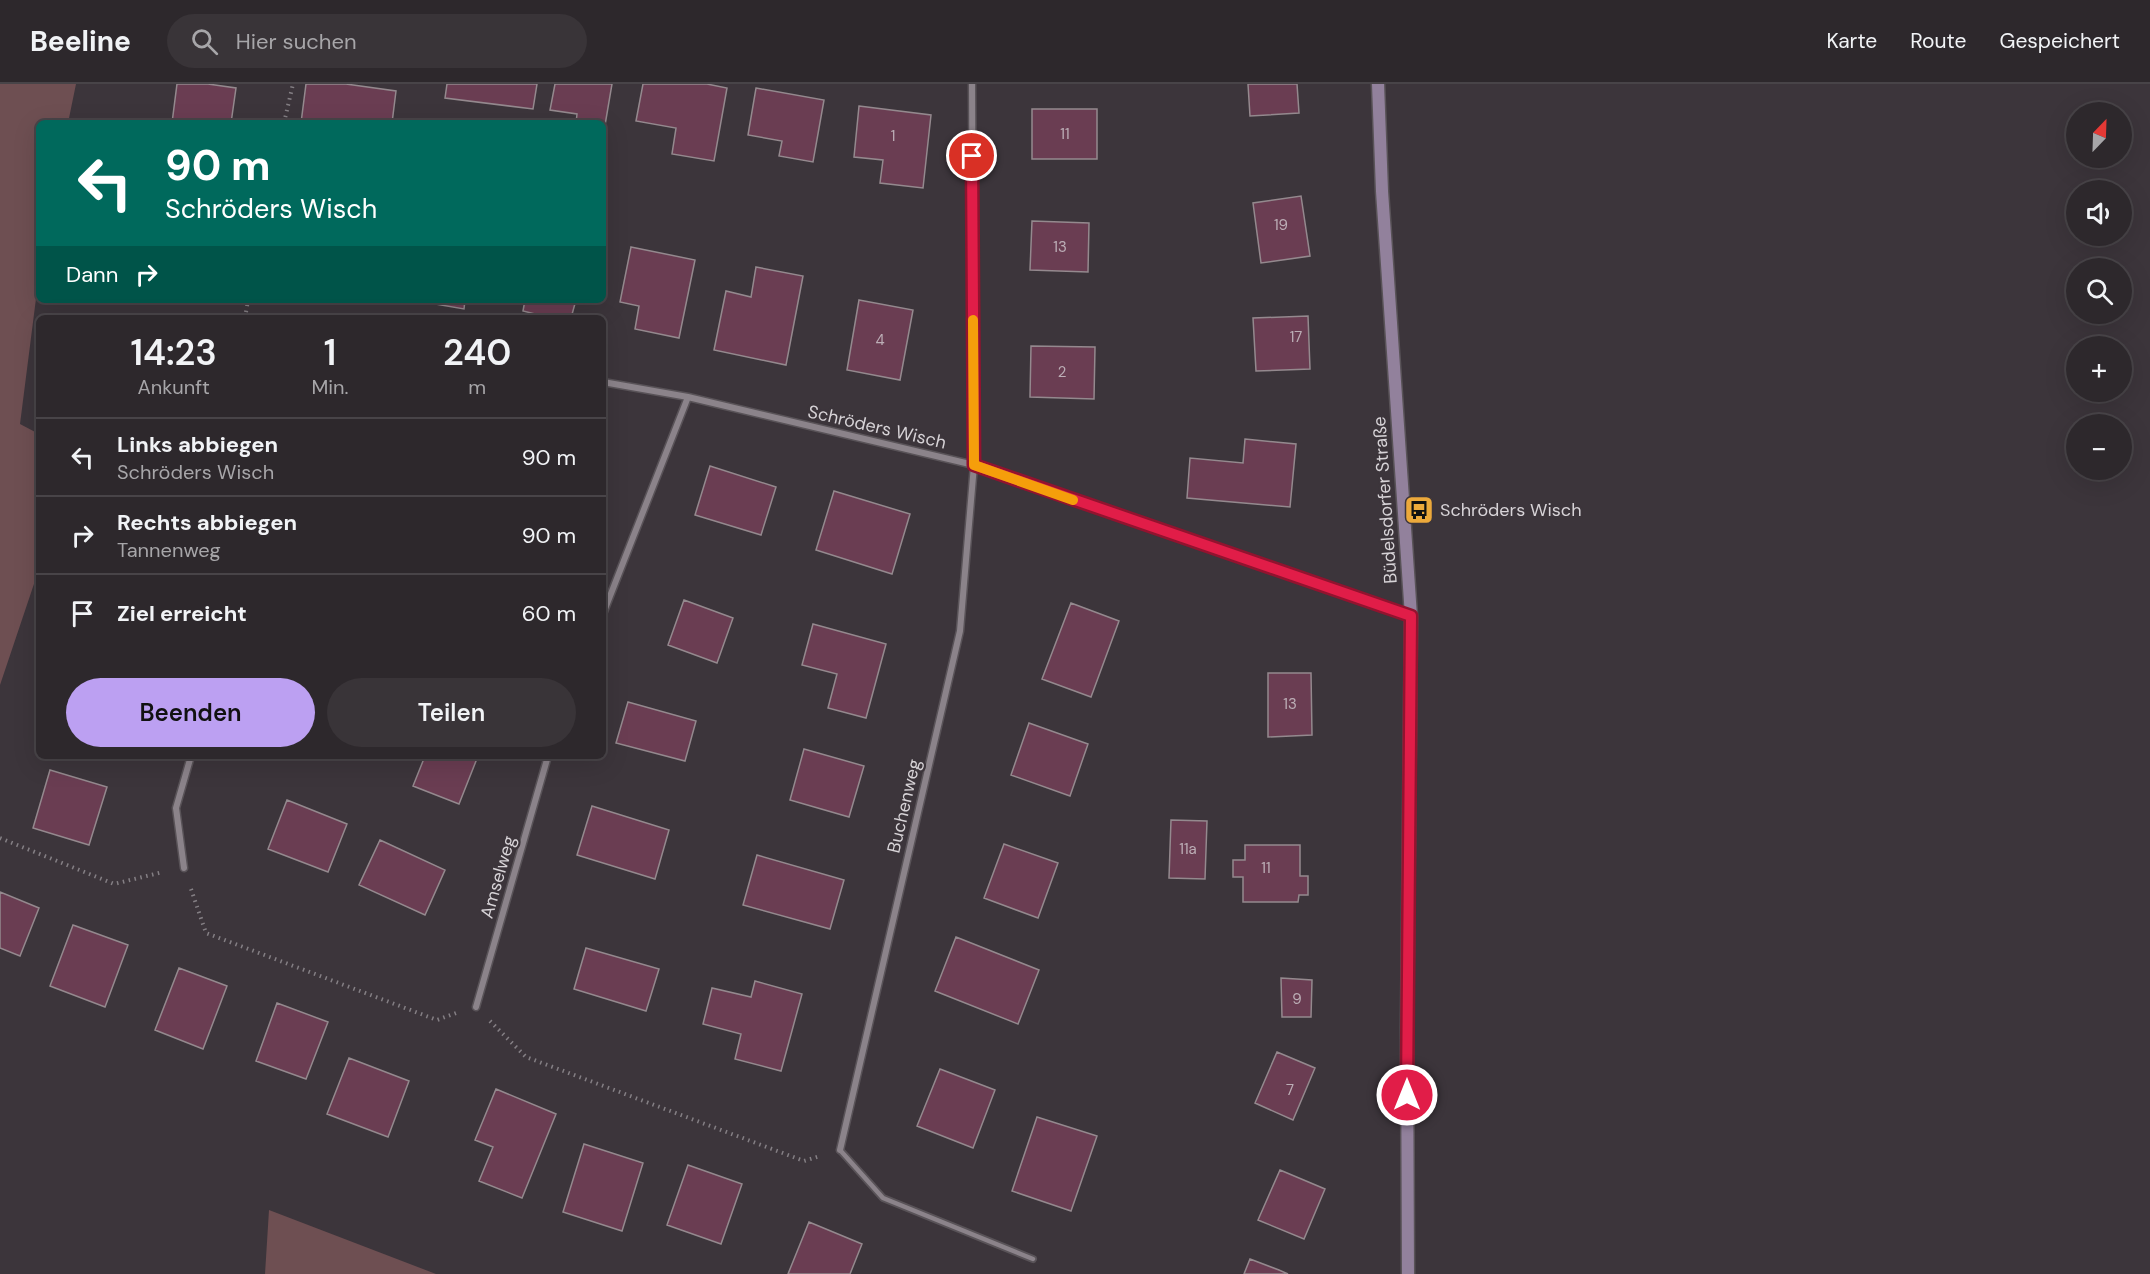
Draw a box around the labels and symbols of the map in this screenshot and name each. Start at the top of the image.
north arrow [2066,102,2132,168]
house number: 11 [1060,124,1070,144]
house number: 1 [891,126,895,146]
pin [946,130,997,181]
house number: 19 [1274,215,1288,235]
house number: 13 [1053,237,1067,257]
house number: 17 [1290,327,1302,347]
house number: 4 [875,330,885,350]
house number: 2 [1058,362,1066,382]
street label: Schröders Wisch [805,399,949,455]
street label: Büdelsdorfer Straße [1367,416,1403,584]
bus stop icon: Schröders Wisch [1403,494,1435,526]
place label: Schröders Wisch [1440,498,1582,522]
house number: 13 [1283,694,1297,714]
street label: Buchenweg [882,757,926,855]
street label: Amselweg [475,833,521,921]
house number: 11a [1179,839,1197,859]
house number: 11 [1261,858,1271,878]
house number: 9 [1292,989,1302,1009]
position arrow [1375,1063,1439,1127]
house number: 7 [1286,1080,1294,1100]

